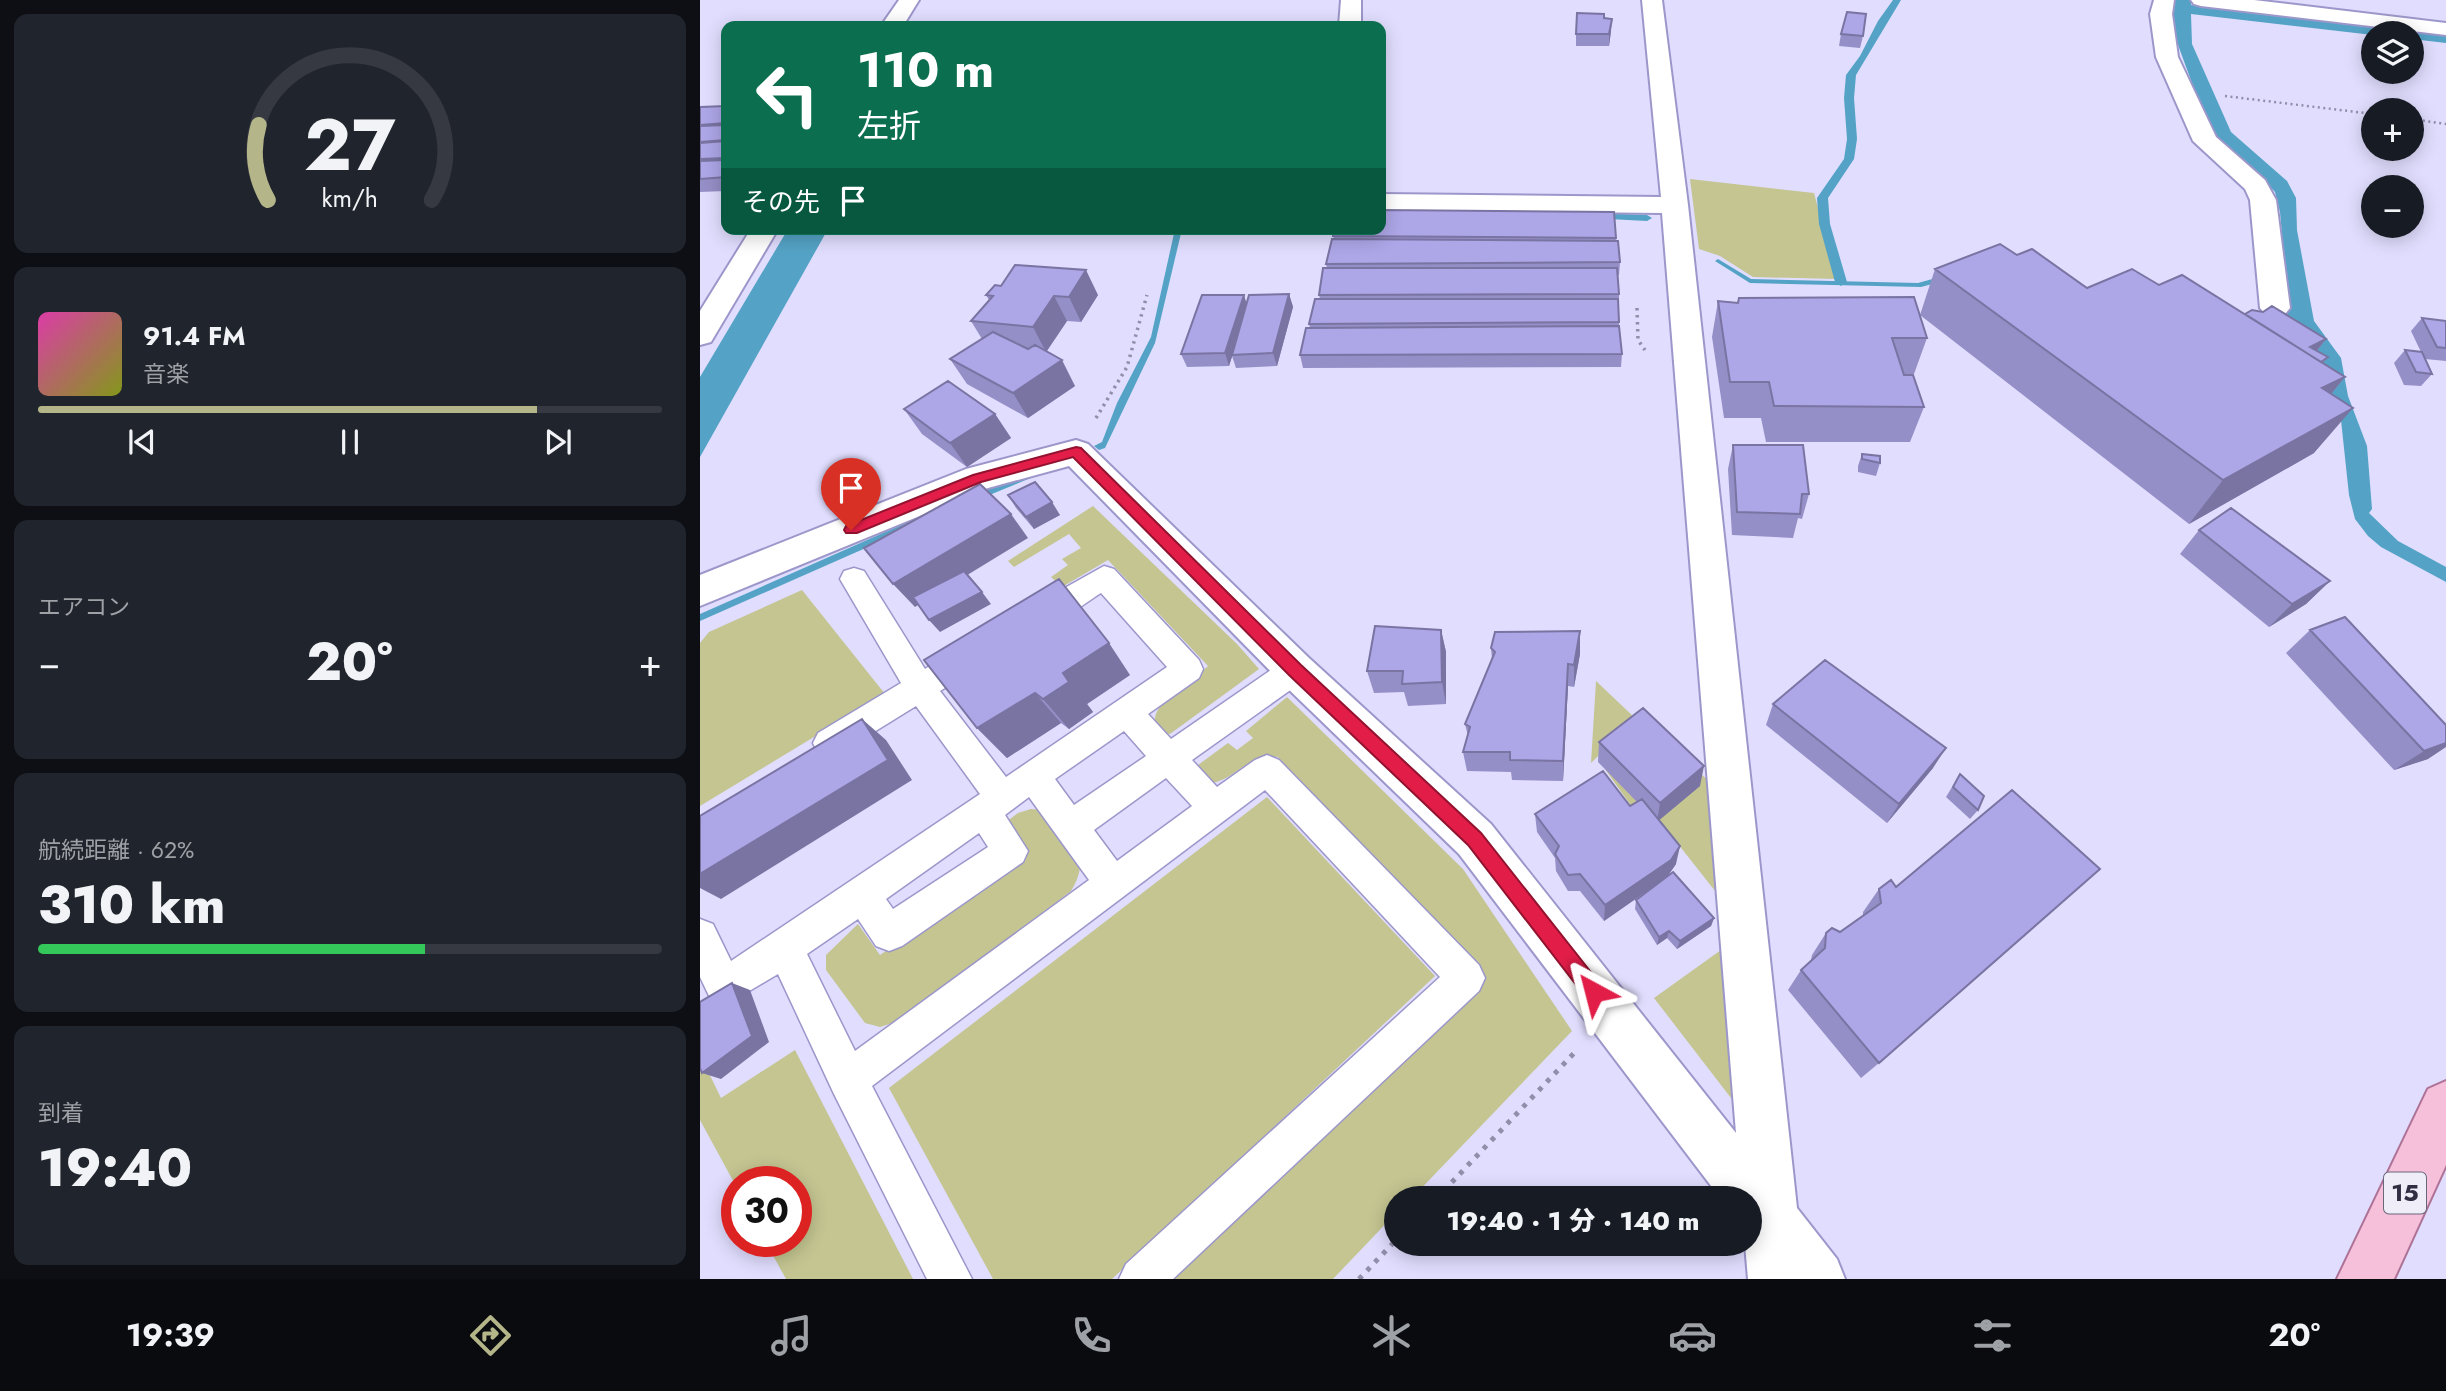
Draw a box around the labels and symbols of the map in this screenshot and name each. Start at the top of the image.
pin [821,458,881,530]
position arrow [1557,955,1631,1029]
speed limit sign: 30 [721,1166,812,1257]
road number: 15 [2384,1172,2426,1213]

